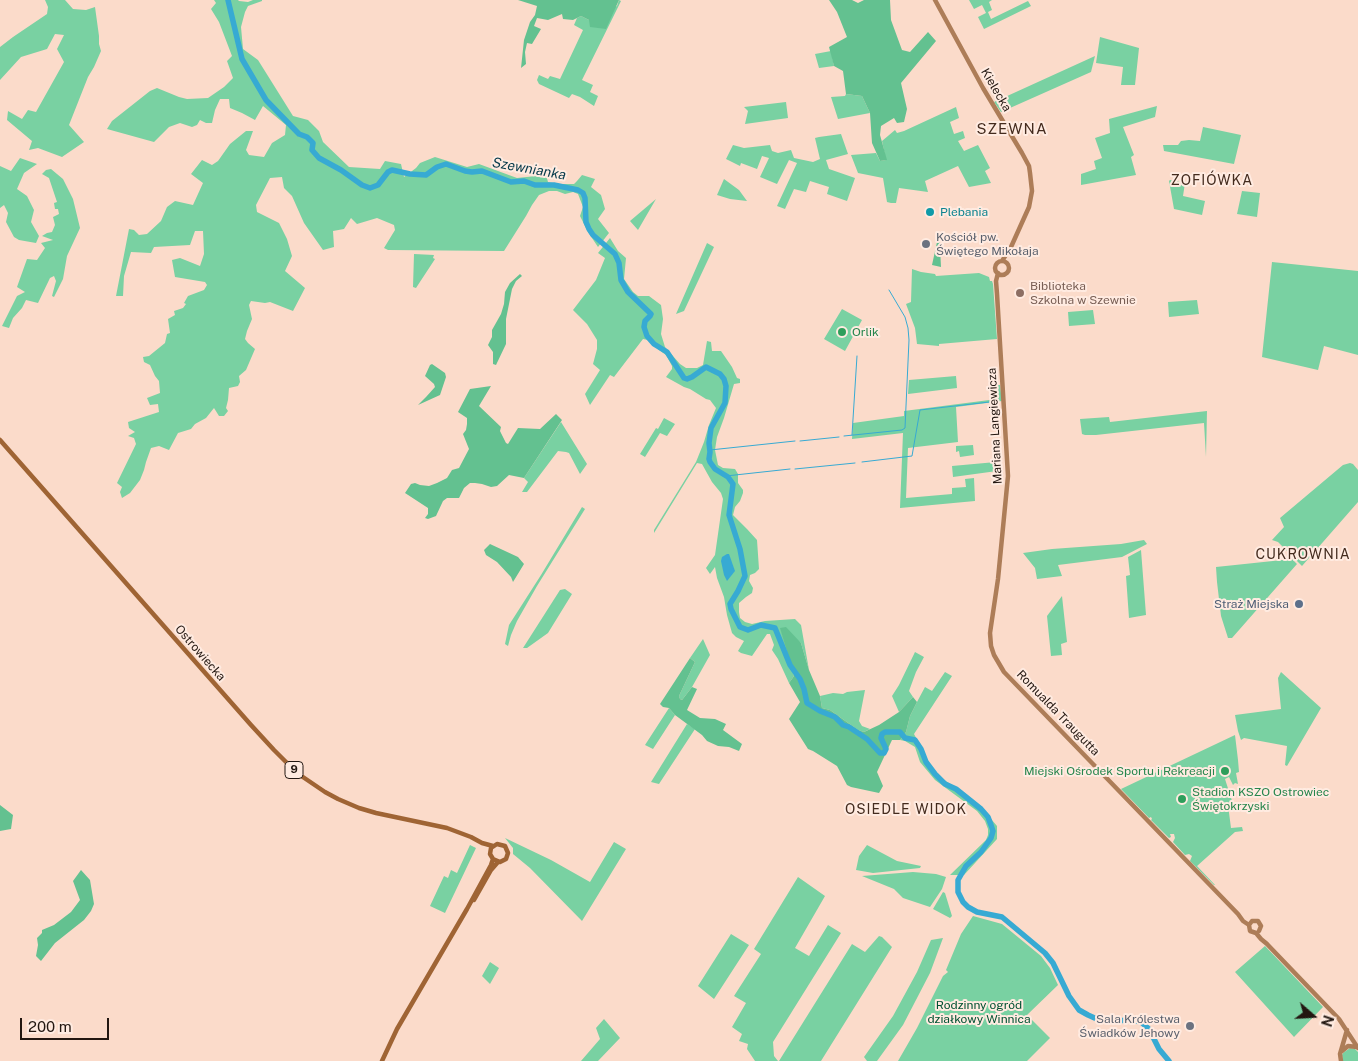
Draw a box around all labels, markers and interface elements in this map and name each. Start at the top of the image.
street label: Kielecka [978,66,1014,114]
district label: SZEWNA [976,120,1048,138]
water label: Szewnianka [491,154,567,184]
district label: ZOFIÓWKA [1170,173,1254,189]
place label: Plebania [940,205,988,219]
marker: Plebania [924,206,936,218]
place label: Kościół pw. Świętego Mikołaja [936,230,1039,258]
marker: Kościół pw. Świętego Mikołaja [920,238,932,250]
place label: Biblioteka Szkolna w Szewnie [1030,279,1136,307]
marker: Biblioteka Szkolna w Szewnie [1014,287,1026,299]
place label: Orlik [852,325,879,339]
marker: Orlik [836,326,848,338]
street label: Mariana Langiewicza [985,367,1005,485]
district label: CUKROWNIA [1254,547,1352,563]
place label: Straż Miejska [1214,597,1289,611]
marker: Straż Miejska [1293,598,1305,610]
street label: Ostrowiecka [172,622,228,684]
street label: Romualda Traugutta [1014,667,1102,759]
road number: 9 [285,762,303,778]
place label: Miejski Ośrodek Sportu i Rekreacji [1024,764,1215,778]
marker: Miejski Ośrodek Sportu i Rekreacji [1219,765,1231,777]
place label: Stadion KSZO Ostrowiec Świętokrzyski [1192,785,1329,813]
marker: Stadion KSZO Ostrowiec Świętokrzyski [1176,793,1188,805]
district label: OSIEDLE WIDOK [843,802,969,818]
north arrow [1288,991,1338,1041]
park label: Rodzinny ogród działkowy Winnica [927,998,1031,1026]
scale bar [22,1008,111,1040]
place label: Sala Królestwa Świadków Jehowy [1079,1012,1180,1040]
text: N [1318,1013,1337,1029]
text: 200 m [28,1018,72,1035]
marker: Sala Królestwa Świadków Jehowy [1184,1020,1196,1032]

